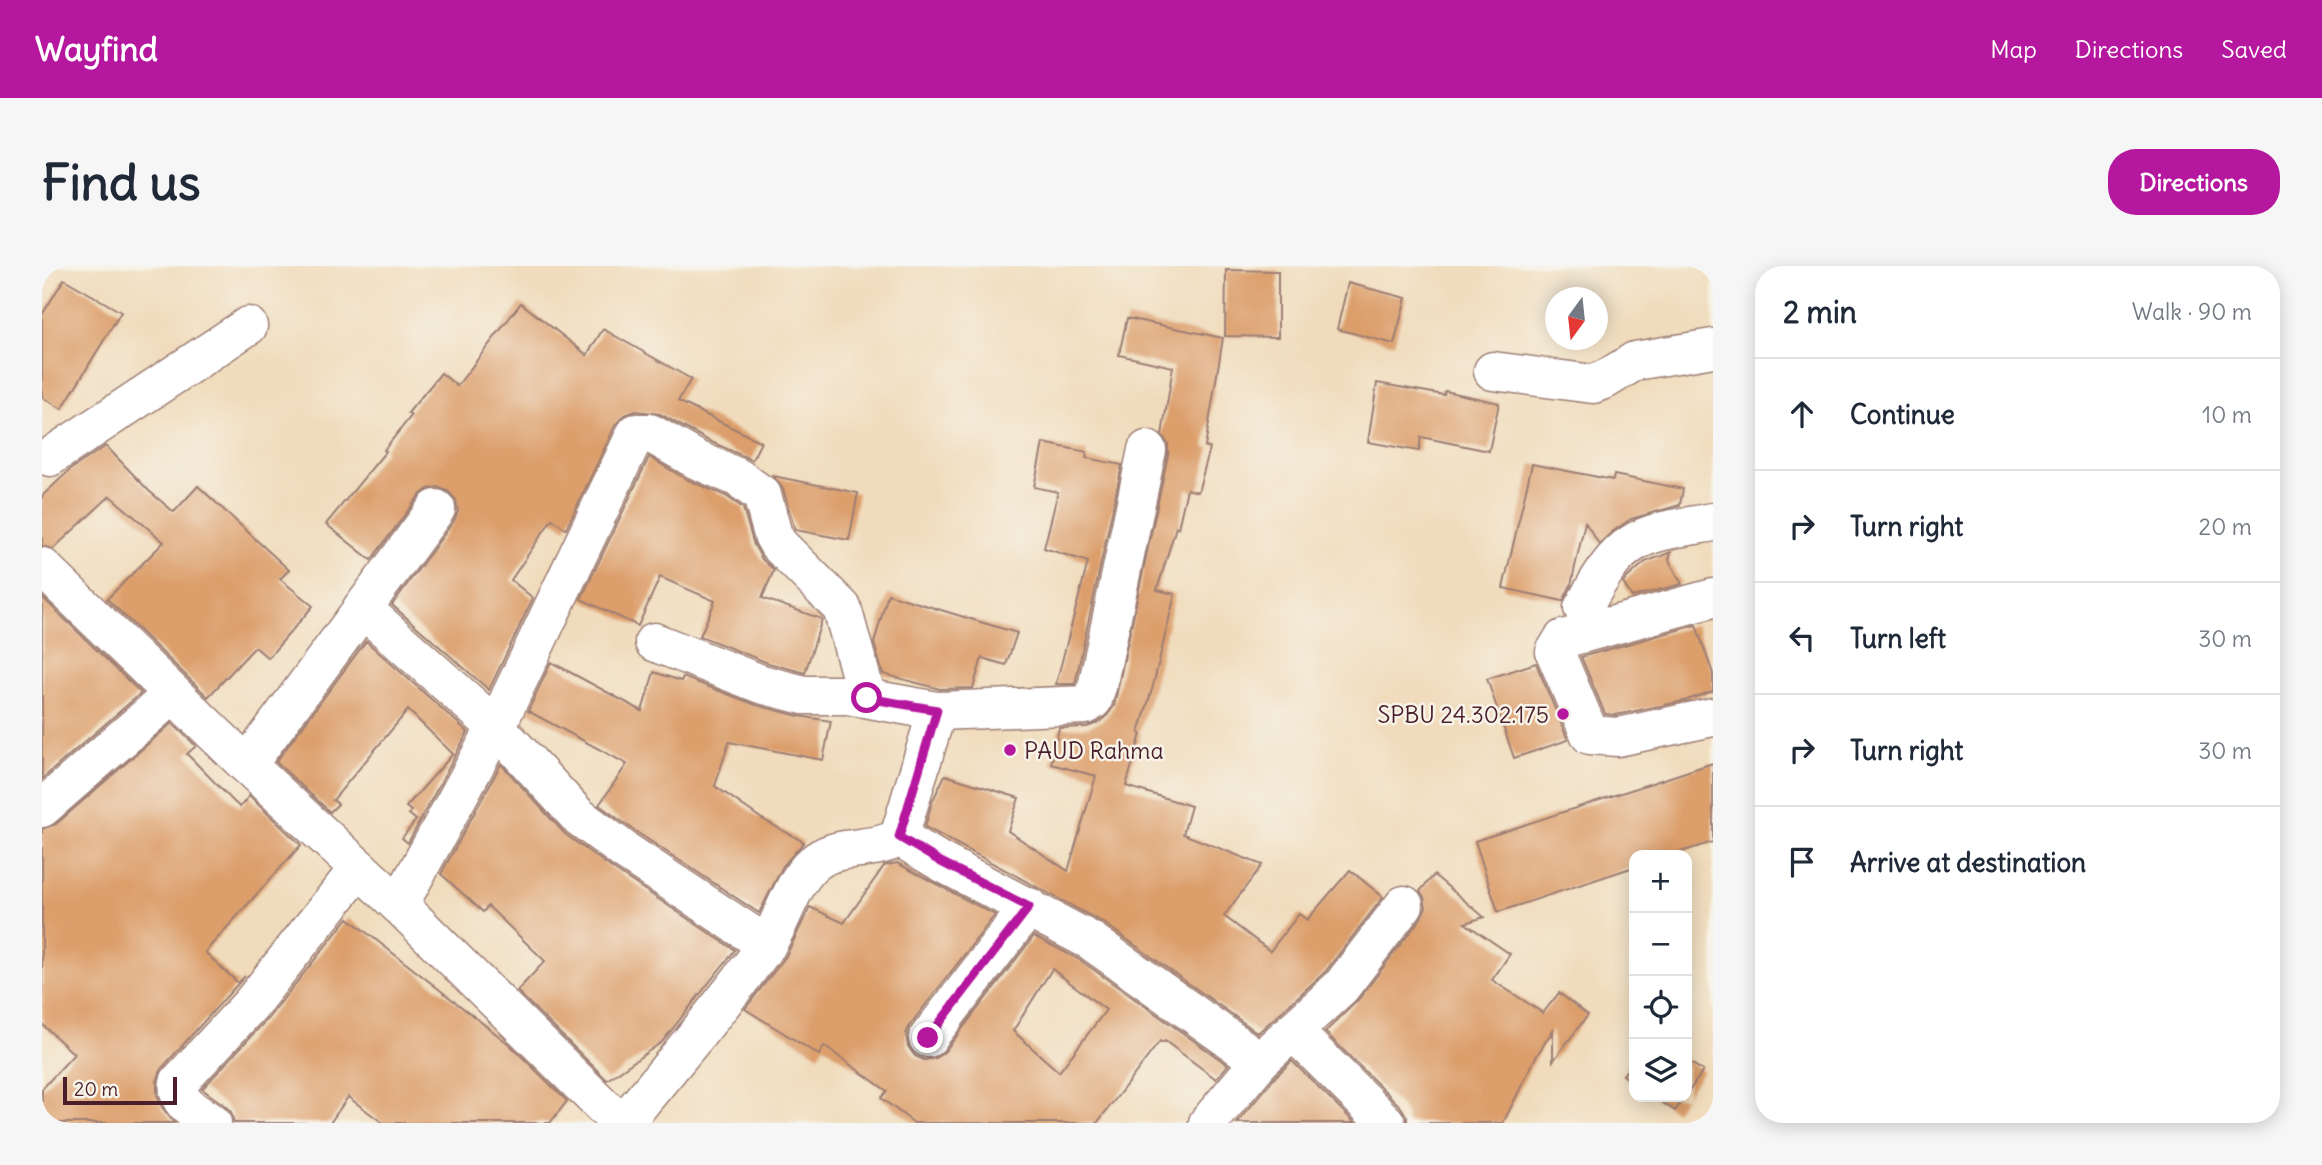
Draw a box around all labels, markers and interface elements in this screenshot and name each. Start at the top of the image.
text: Wayfind [35,28,158,70]
text: Map [1990,34,2037,64]
text: Directions [2075,34,2183,64]
text: Saved [2221,34,2287,64]
button: Directions [2108,149,2280,215]
text: Find us [42,152,200,213]
north arrow [1545,287,1608,350]
text: 2 min [1783,293,1857,331]
text: Walk · 90 m [2132,297,2252,326]
icon: ahead [1783,395,1821,433]
text: Continue [1850,398,1955,431]
text: 10 m [2202,400,2252,429]
icon: right [1783,507,1821,545]
text: Turn right [1850,510,1963,543]
text: 20 m [2199,512,2252,541]
icon: left [1783,619,1821,657]
text: Turn left [1850,622,1946,655]
text: 30 m [2198,624,2252,653]
route start [851,682,882,713]
place label: SPBU 24.302.175 [1378,700,1549,729]
marker: SPBU 24.302.175 [1555,706,1571,722]
icon: right [1783,731,1821,769]
text: Turn right [1850,734,1963,767]
place label: PAUD Rahma [1024,736,1164,765]
text: 30 m [2198,736,2252,765]
marker: PAUD Rahma [1002,742,1018,758]
icon: arrive [1783,843,1821,881]
text: Arrive at destination [1850,846,2086,879]
map controls [1629,850,1692,1102]
button: + [1629,850,1692,913]
button: − [1629,913,1692,976]
button: locate [1629,976,1692,1039]
route end [912,1022,943,1053]
button: layers [1629,1039,1692,1102]
scale bar [63,1074,177,1106]
text: 20 m [74,1077,118,1101]

